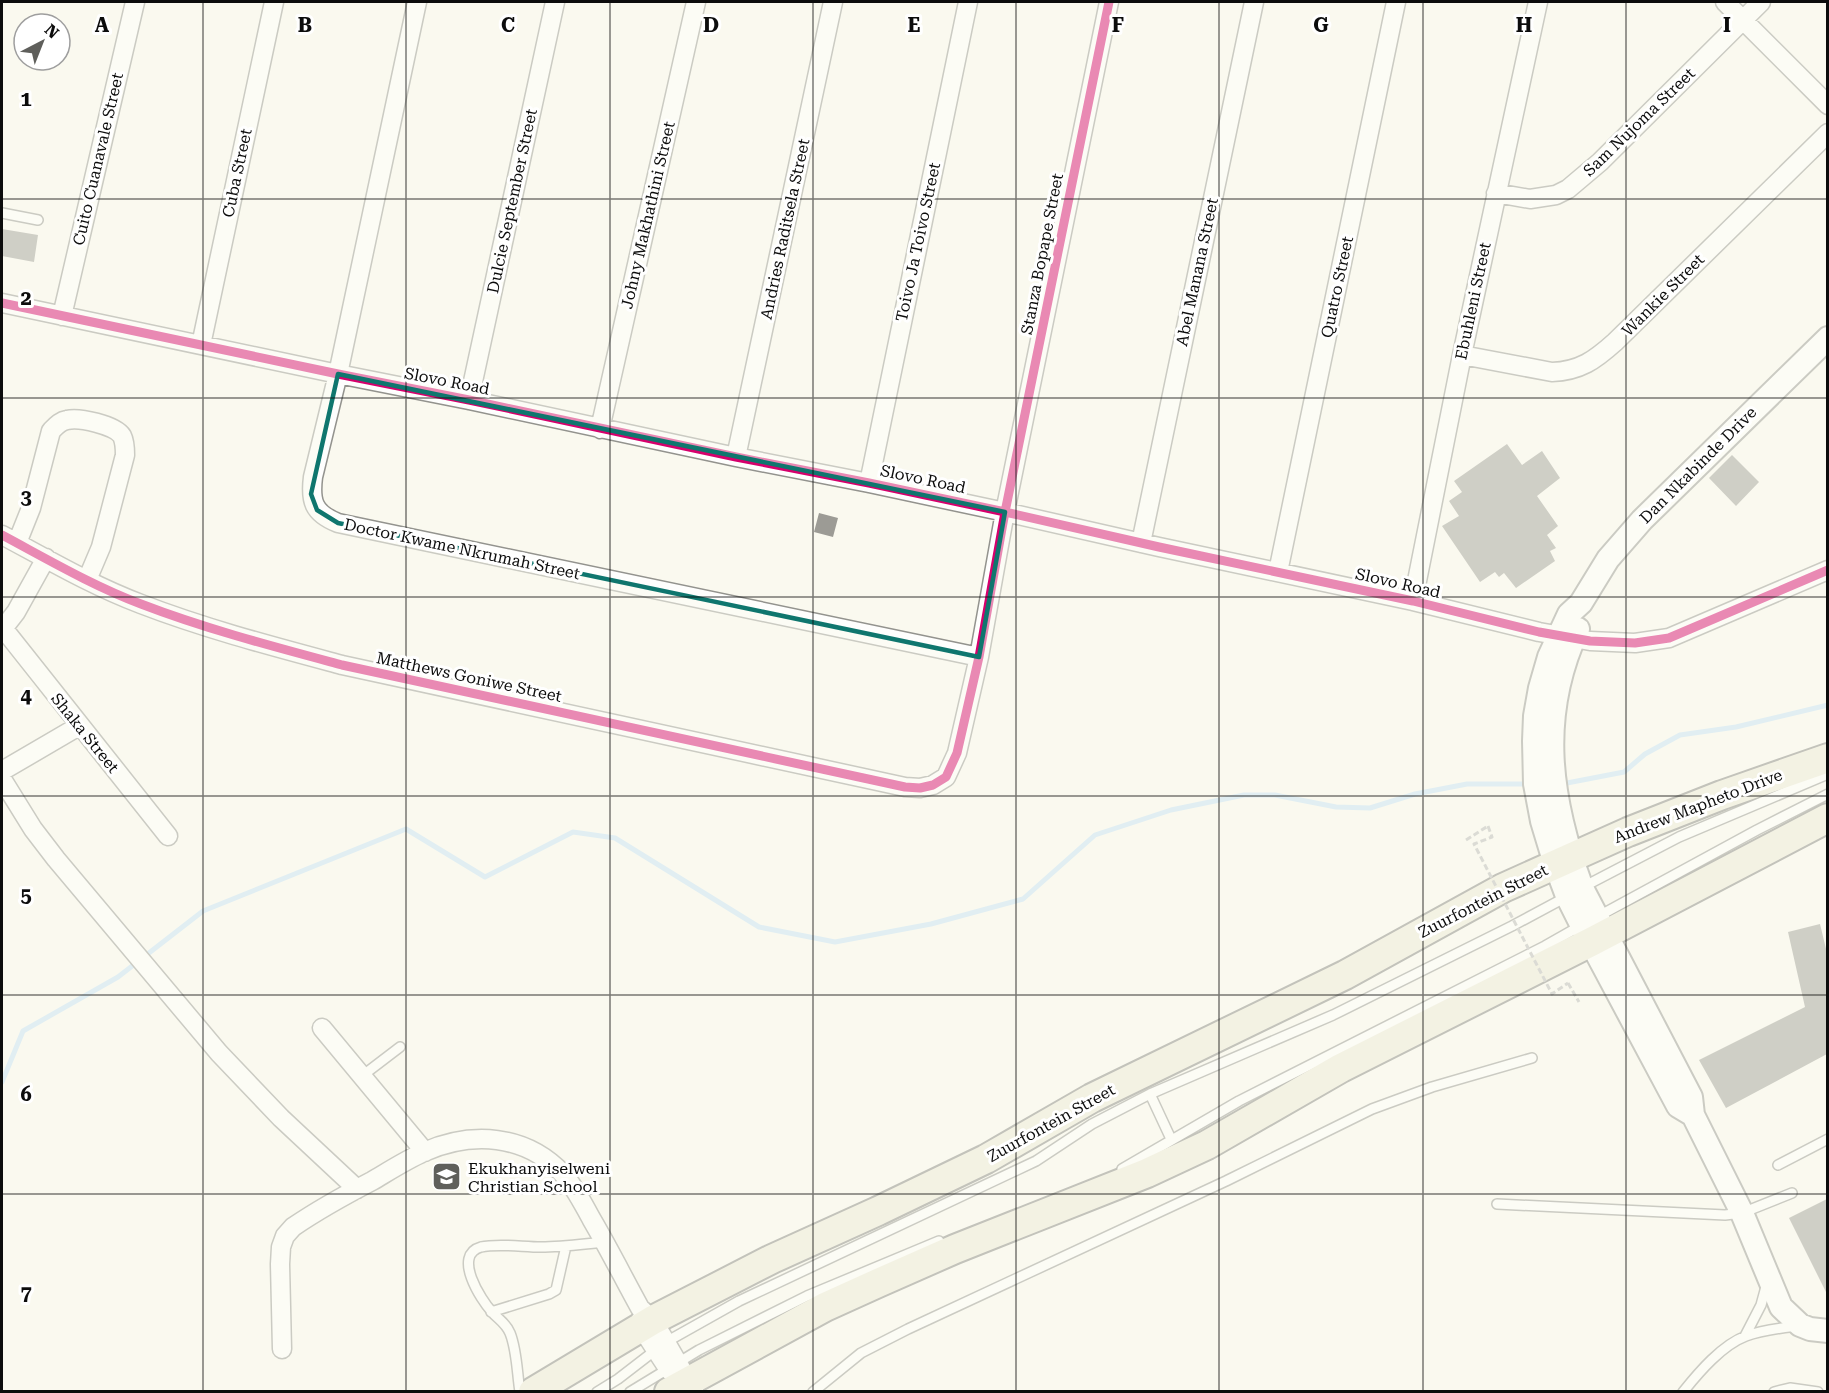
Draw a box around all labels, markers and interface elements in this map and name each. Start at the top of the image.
north arrow [12,12,72,72]
text: A [95,13,110,37]
text: B [298,13,312,37]
text: C [501,13,515,37]
text: D [703,13,719,37]
text: E [908,13,921,37]
text: F [1112,13,1124,37]
text: G [1313,13,1329,37]
text: H [1516,13,1532,37]
text: I [1723,13,1731,37]
text: N [41,20,63,42]
street label: Sam Nujoma Street [1579,64,1699,180]
street label: Cuito Cuanavale Street [69,71,127,247]
text: 1 [20,87,32,111]
street label: Dulcie September Street [483,107,541,295]
street label: Johny Makhathini Street [617,119,679,311]
street label: Cuba Street [218,127,256,219]
street label: Andries Raditsela Street [757,137,813,321]
street label: Toivo Ja Toivo Street [892,161,944,323]
street label: Stanza Bopape Street [1017,172,1067,336]
street label: Abel Manana Street [1172,196,1222,348]
street label: Quatro Street [1317,234,1357,340]
street label: Ebuhleni Street [1451,240,1495,362]
street label: Wankie Street [1618,250,1708,340]
text: 2 [20,286,32,310]
street label: Slovo Road [403,363,491,399]
street label: Dan Nkabinde Drive [1636,403,1760,527]
street label: Slovo Road [879,461,967,497]
text: 3 [20,485,32,509]
street label: Doctor Kwame Nkrumah Street [342,515,582,583]
street label: Slovo Road [1354,564,1442,602]
street label: Matthews Goniwe Street [375,648,563,706]
text: 4 [20,684,32,708]
street label: Shaka Street [47,689,123,777]
street label: Andrew Mapheto Drive [1611,765,1785,847]
street label: Zuurfontein Street [1415,860,1551,942]
text: 5 [20,883,32,907]
street label: Zuurfontein Street [984,1080,1118,1166]
text: 6 [20,1082,32,1106]
place label: Ekukhanyiselweni Christian School [468,1159,610,1196]
school or university icon: Ekukhanyiselweni Christian School [431,1161,463,1193]
text: 7 [20,1281,32,1305]

